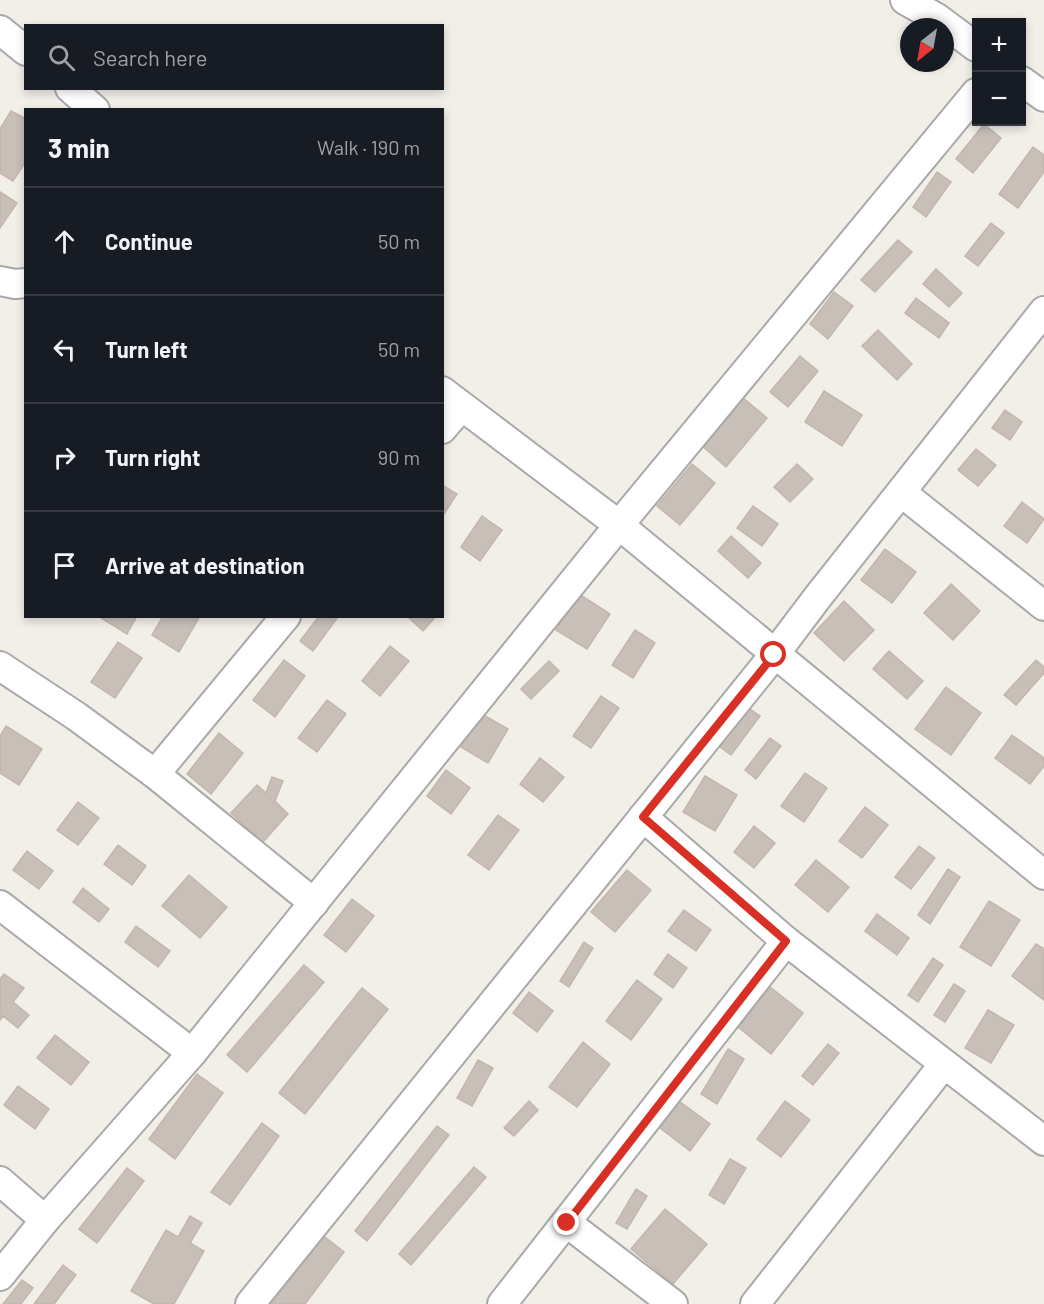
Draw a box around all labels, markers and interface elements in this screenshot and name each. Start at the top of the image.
north arrow [900,18,954,72]
map controls [972,18,1026,126]
button: + [972,18,1026,72]
search box [24,24,444,90]
icon: search [45,41,78,74]
text: Search here [93,44,207,70]
button: − [972,72,1026,126]
text: 3 min [48,132,110,163]
text: Walk · 190 m [317,135,420,159]
icon: ahead [48,225,81,258]
text: Continue [105,228,193,254]
text: 50 m [378,229,420,253]
icon: left [48,333,81,366]
text: Turn left [105,336,188,362]
text: 50 m [378,337,420,361]
icon: right [48,441,81,474]
text: Turn right [105,444,200,470]
text: 90 m [378,445,420,469]
icon: arrive [48,549,81,582]
text: Arrive at destination [105,552,304,578]
route start [760,641,786,667]
route end [553,1209,579,1235]

